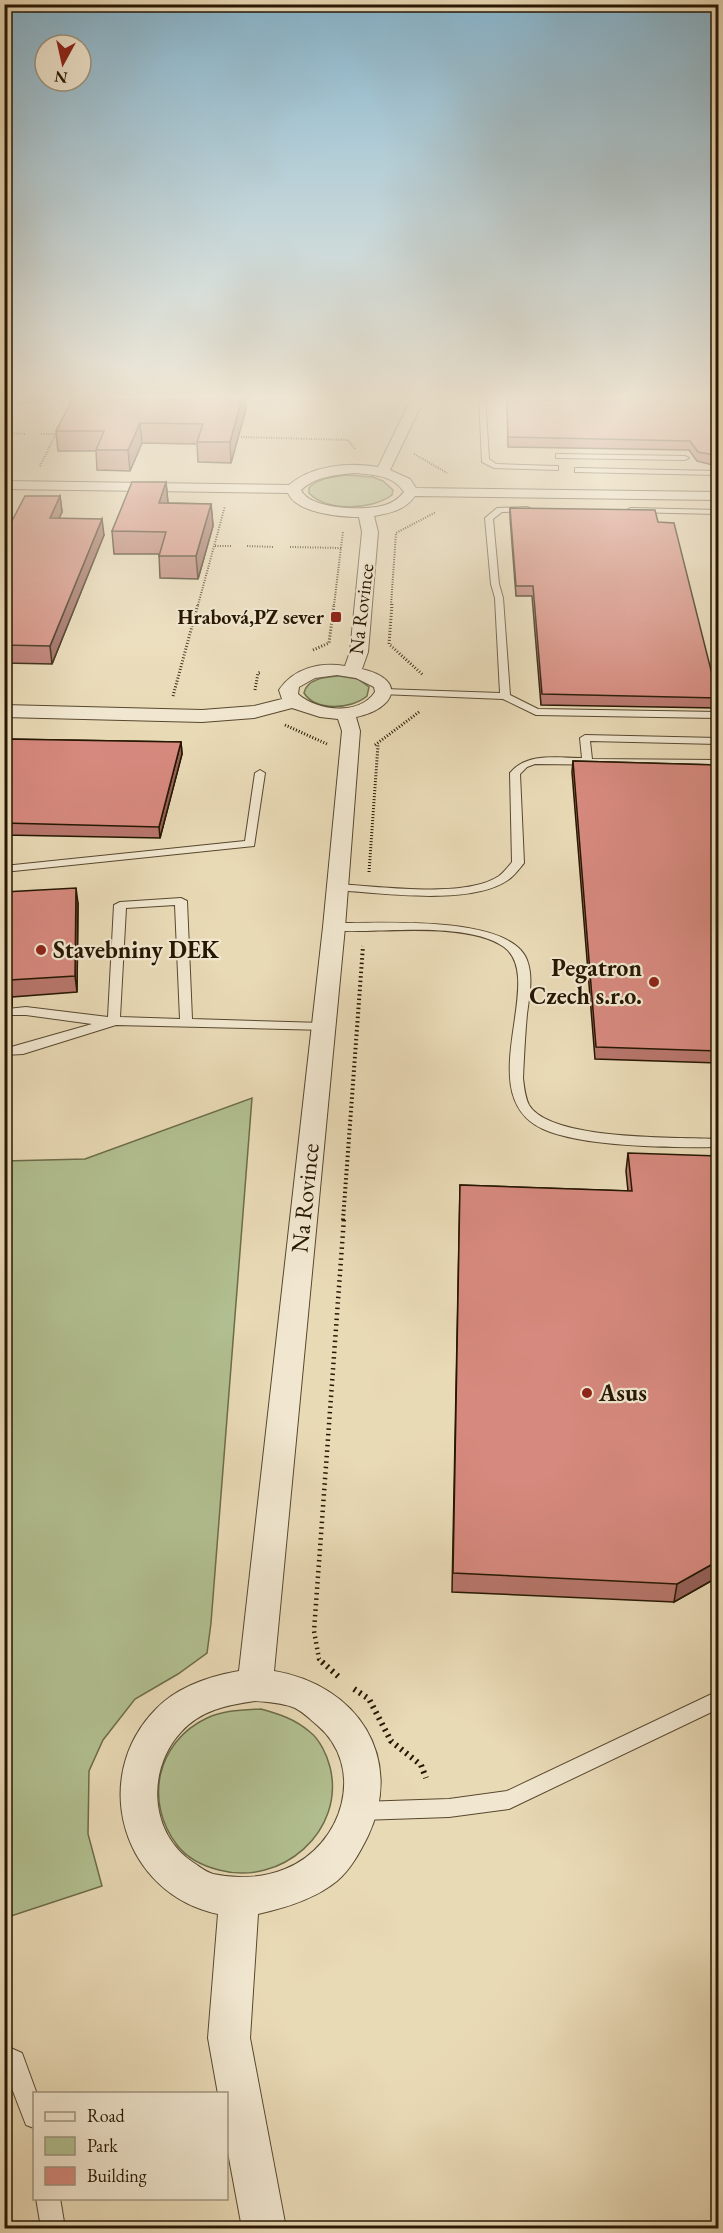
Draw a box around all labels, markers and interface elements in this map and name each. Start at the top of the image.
north arrow [33,33,93,93]
text: N [53,66,69,89]
street label: Na Rovince [343,562,379,656]
place label: Hrabová,PZ sever [177,604,325,630]
marker: Hrabová,PZ sever [329,610,343,624]
place label: Stavebniny DEK [53,934,220,966]
marker: Stavebniny DEK [34,943,48,957]
place label: Pegatron Czech s.r.o. [529,952,642,1011]
marker: Pegatron Czech s.r.o. [647,975,661,989]
street label: Na Rovince [283,1142,326,1254]
place label: Asus [598,1377,647,1408]
marker: Asus [580,1386,594,1400]
legend [33,2092,228,2200]
text: Road [87,2104,126,2127]
text: Park [87,2134,118,2157]
text: Building [87,2164,147,2187]

